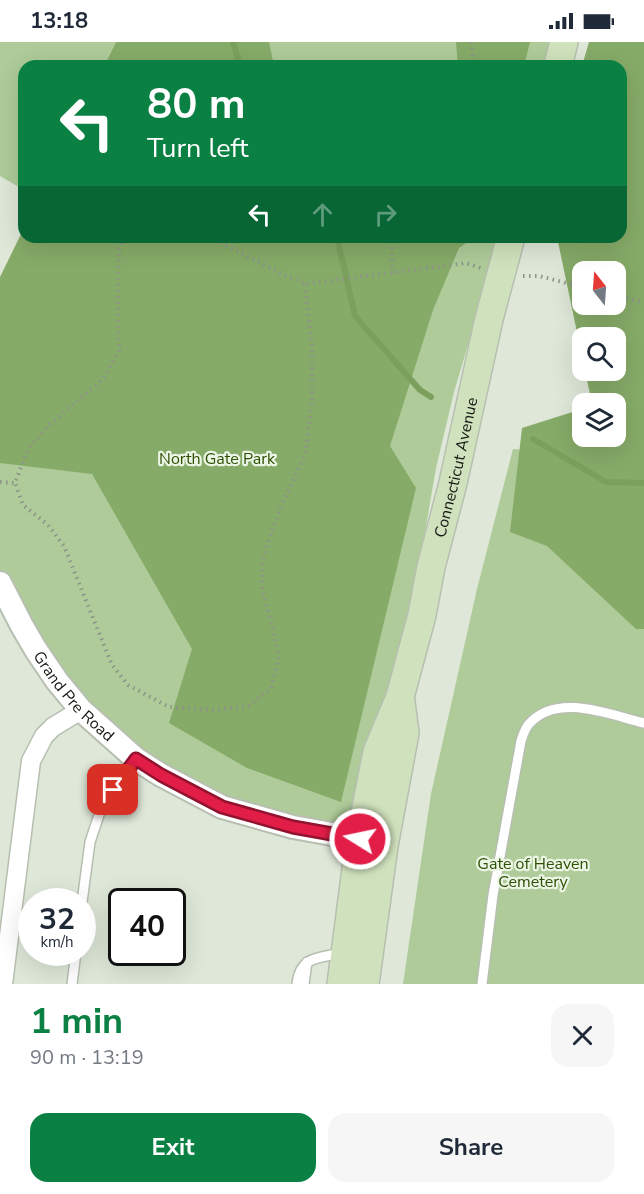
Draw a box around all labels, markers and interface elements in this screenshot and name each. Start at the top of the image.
text: 13:18 [30,6,88,36]
text: 80 m [147,76,246,133]
icon: left [48,84,126,162]
text: Turn left [147,130,248,167]
icon: left [243,198,276,231]
icon: ahead [306,198,339,231]
icon: right [369,198,402,231]
north arrow [572,261,626,315]
map controls [572,261,626,447]
button: search [572,327,626,381]
button: layers [572,393,626,447]
street label: Connecticut Avenue [429,395,483,540]
park label: North Gate Park [159,448,276,470]
street label: Grand Pre Road [28,647,119,747]
pin [87,764,138,815]
icon: arrive [96,773,129,806]
position arrow [328,807,392,871]
park label: Gate of Heaven Cemetery [477,853,589,893]
speed limit sign: 40 [108,888,186,966]
text: 32 [39,899,75,940]
text: km/h [40,932,74,952]
text: 1 min [30,997,123,1046]
button: close [551,1004,614,1067]
text: 90 m · 13:19 [30,1044,144,1071]
button: Exit [30,1113,316,1182]
button: Share [328,1113,614,1182]

